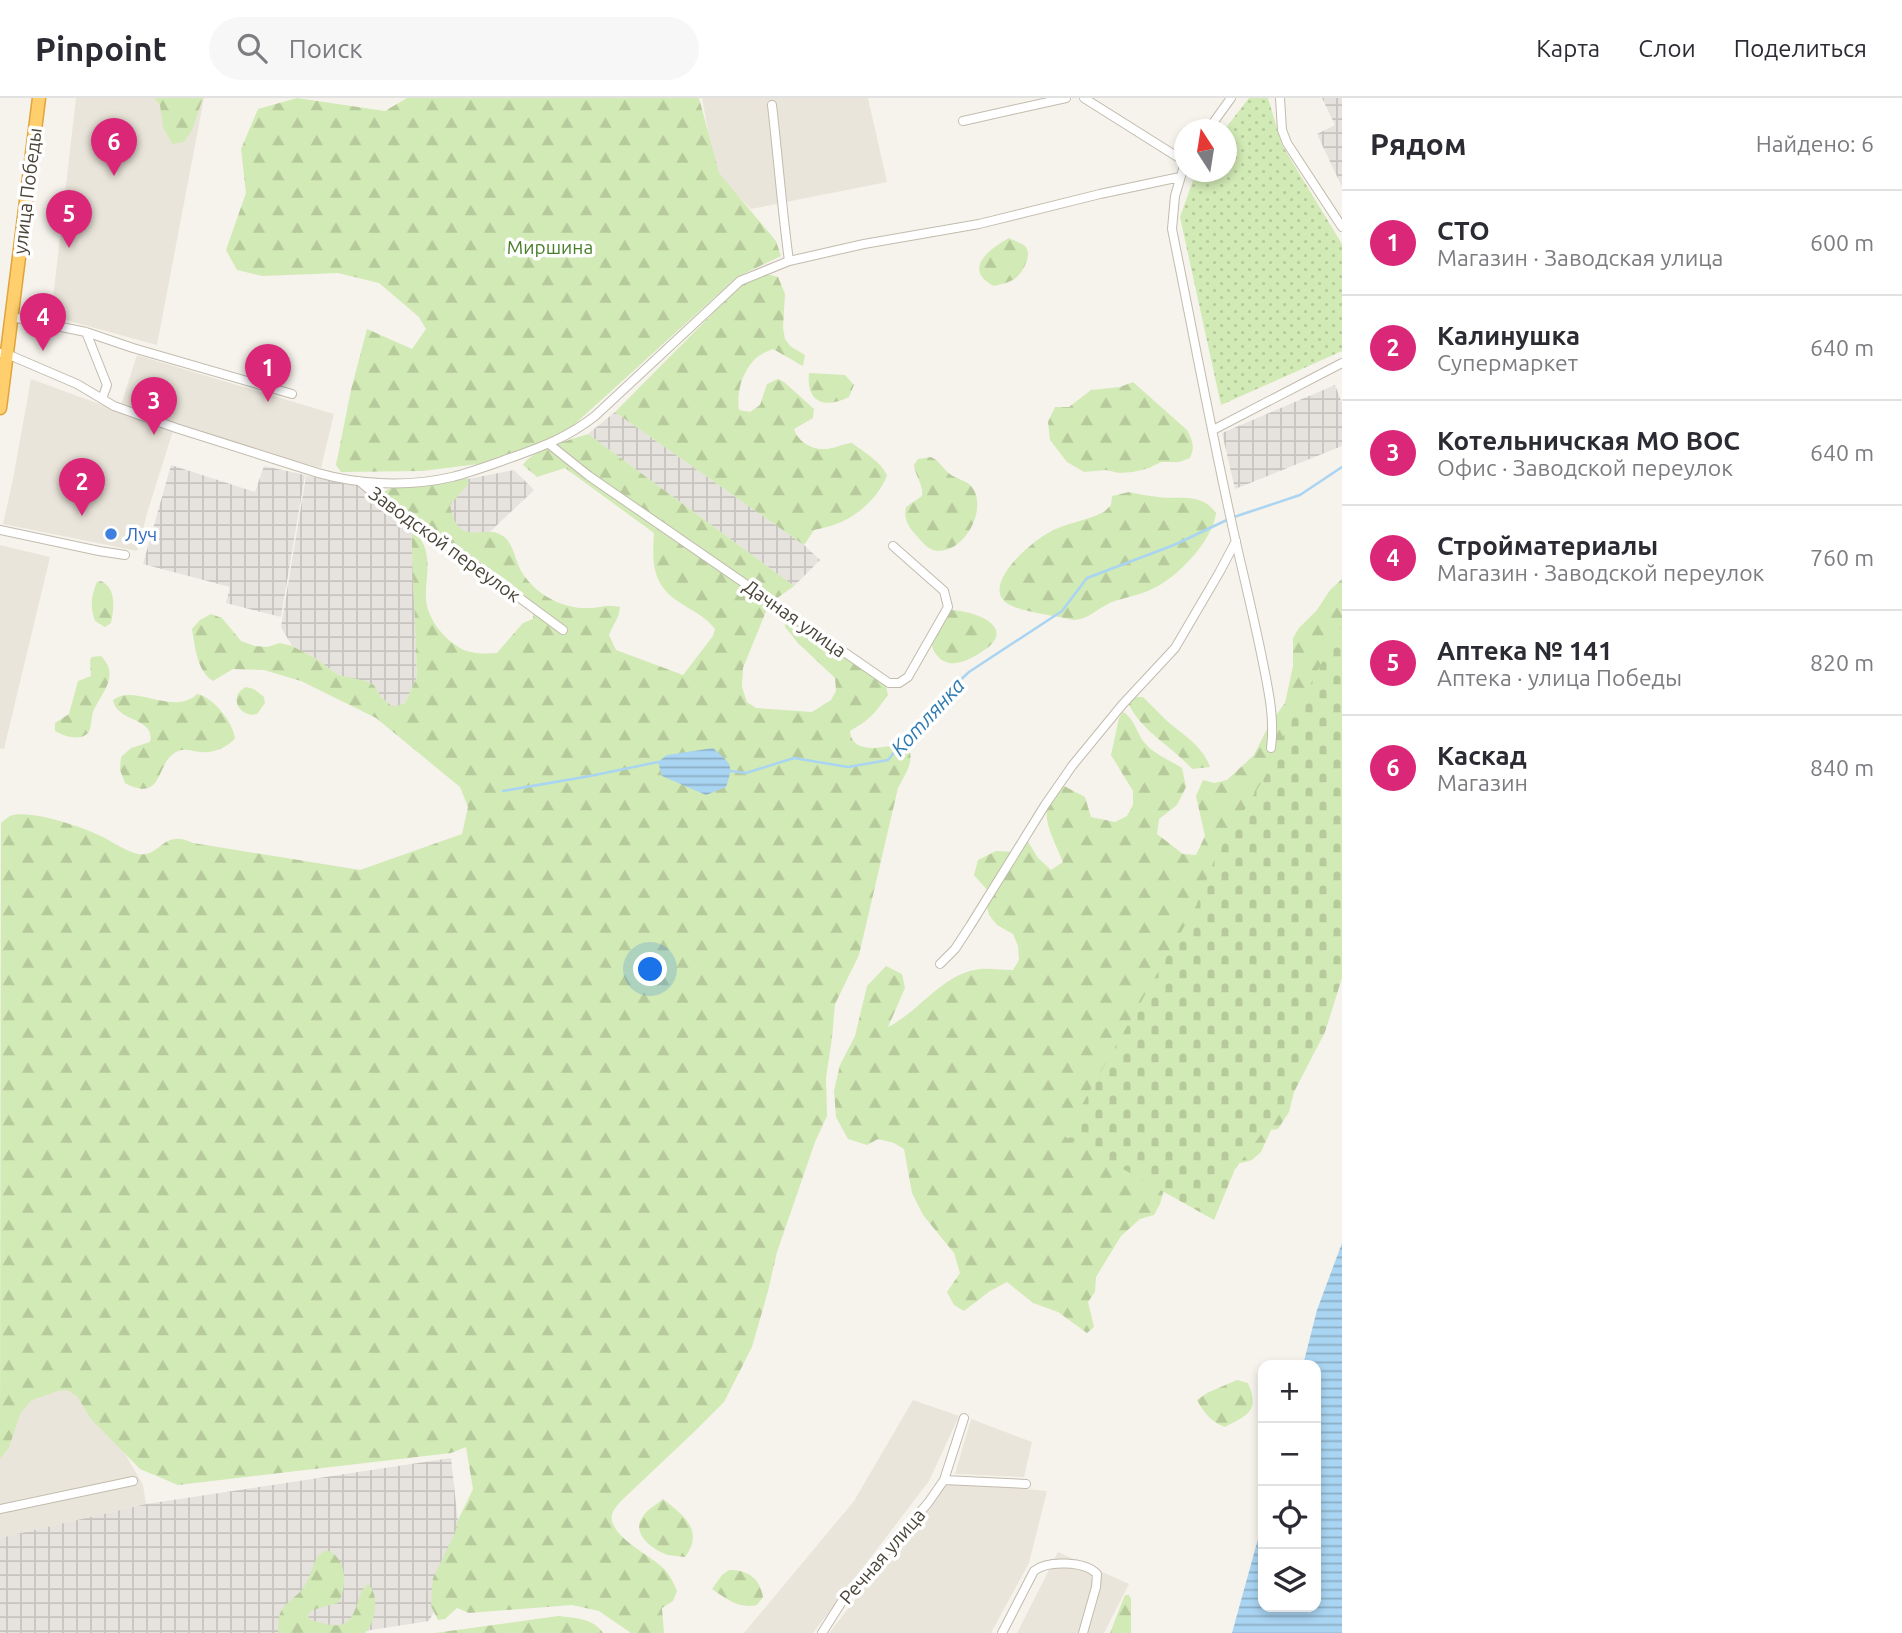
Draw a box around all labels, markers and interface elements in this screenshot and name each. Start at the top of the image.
search box [209,17,699,80]
icon: search [233,29,271,67]
text: Pinpoint [35,30,167,67]
text: Поиск [289,34,363,63]
text: Карта [1536,35,1600,62]
text: Слои [1638,35,1696,62]
text: Поделиться [1734,35,1867,62]
pin: 6 [91,118,137,176]
north arrow [1174,119,1237,182]
street label: улица Победы [8,126,46,256]
text: Рядом [1370,127,1466,161]
text: Найдено: 6 [1756,131,1874,156]
pin: 5 [46,190,92,248]
text: СТО [1437,216,1490,245]
text: 1 [1387,230,1399,255]
text: 600 m [1810,230,1874,255]
park label: Миршина [507,236,593,258]
text: Магазин · Заводская улица [1437,245,1723,270]
pin: 4 [20,293,66,351]
text: Калинушка [1437,321,1580,350]
text: 2 [1387,335,1399,360]
text: 640 m [1810,335,1874,360]
pin: 1 [245,344,291,402]
text: Супермаркет [1437,350,1578,375]
pin: 3 [131,377,177,435]
text: Котельничская МО ВОС [1437,426,1740,455]
text: 3 [1387,440,1399,465]
text: 640 m [1810,440,1874,465]
text: Офис · Заводской переулок [1437,455,1733,480]
pin: 2 [59,458,105,516]
street label: Заводской переулок [365,482,525,607]
place label: Луч [125,523,157,545]
marker: Луч [103,526,119,542]
text: Стройматериалы [1437,531,1658,560]
text: 4 [1387,545,1399,570]
text: 760 m [1810,545,1874,570]
text: Магазин · Заводской переулок [1437,560,1764,585]
street label: Дачная улица [739,574,851,662]
text: Аптека № 141 [1437,636,1613,665]
text: 5 [1387,650,1399,675]
text: 820 m [1810,650,1874,675]
text: Аптека · улица Победы [1437,665,1682,690]
water label: Котлянка [886,673,969,760]
text: Каскад [1437,741,1527,770]
text: 6 [1387,755,1399,780]
text: 840 m [1810,755,1874,780]
text: Магазин [1437,770,1528,795]
your location [633,952,667,986]
map controls [1258,1360,1321,1612]
button: + [1258,1360,1321,1423]
button: − [1258,1423,1321,1486]
button: locate [1258,1486,1321,1549]
street label: Речная улица [835,1504,929,1608]
button: layers [1258,1549,1321,1612]

